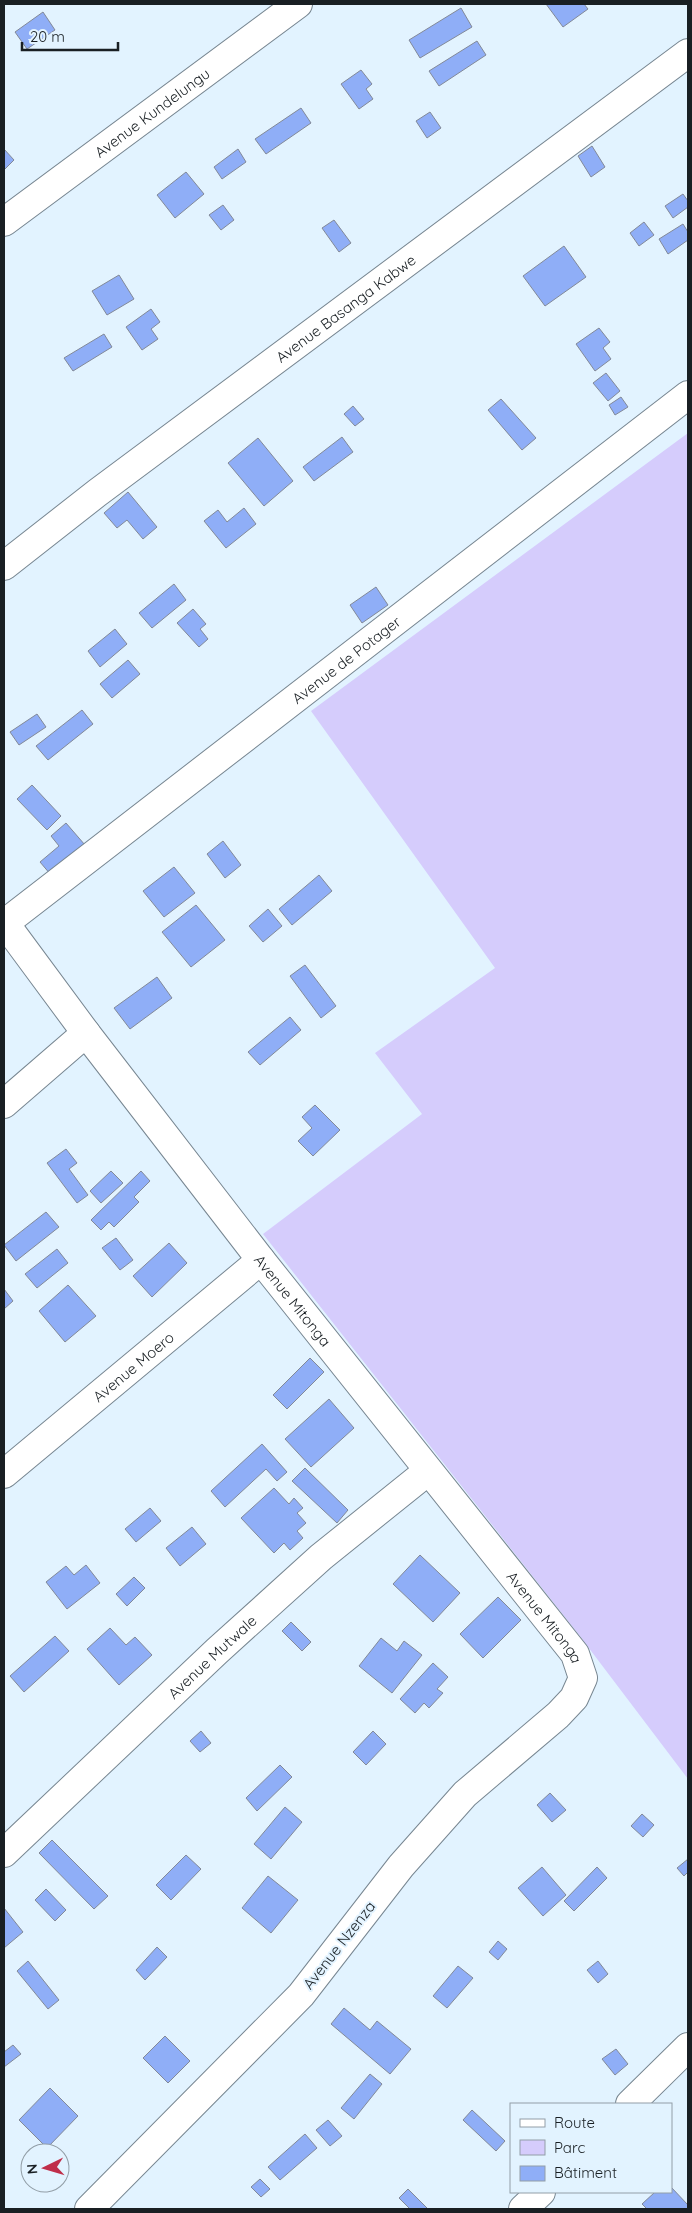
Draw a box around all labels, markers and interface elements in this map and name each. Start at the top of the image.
scale bar [22,20,119,52]
text: 20 m [30,27,65,46]
street label: Avenue Kundelungu [90,63,213,161]
street label: Avenue Basanga Kabwe [272,250,419,366]
street label: Avenue de Potager [288,611,404,707]
street label: Avenue Mitonga [251,1250,335,1350]
street label: Avenue Moero [89,1327,178,1406]
street label: Avenue Mitonga [503,1567,587,1665]
street label: Avenue Mutwale [163,1611,260,1702]
street label: Avenue Nzenza [299,1897,379,1993]
legend [510,2103,672,2193]
text: Route [554,2113,595,2132]
text: Parc [554,2138,585,2157]
north arrow [20,2143,70,2193]
text: N [23,2163,41,2175]
text: Bâtiment [554,2163,617,2182]

